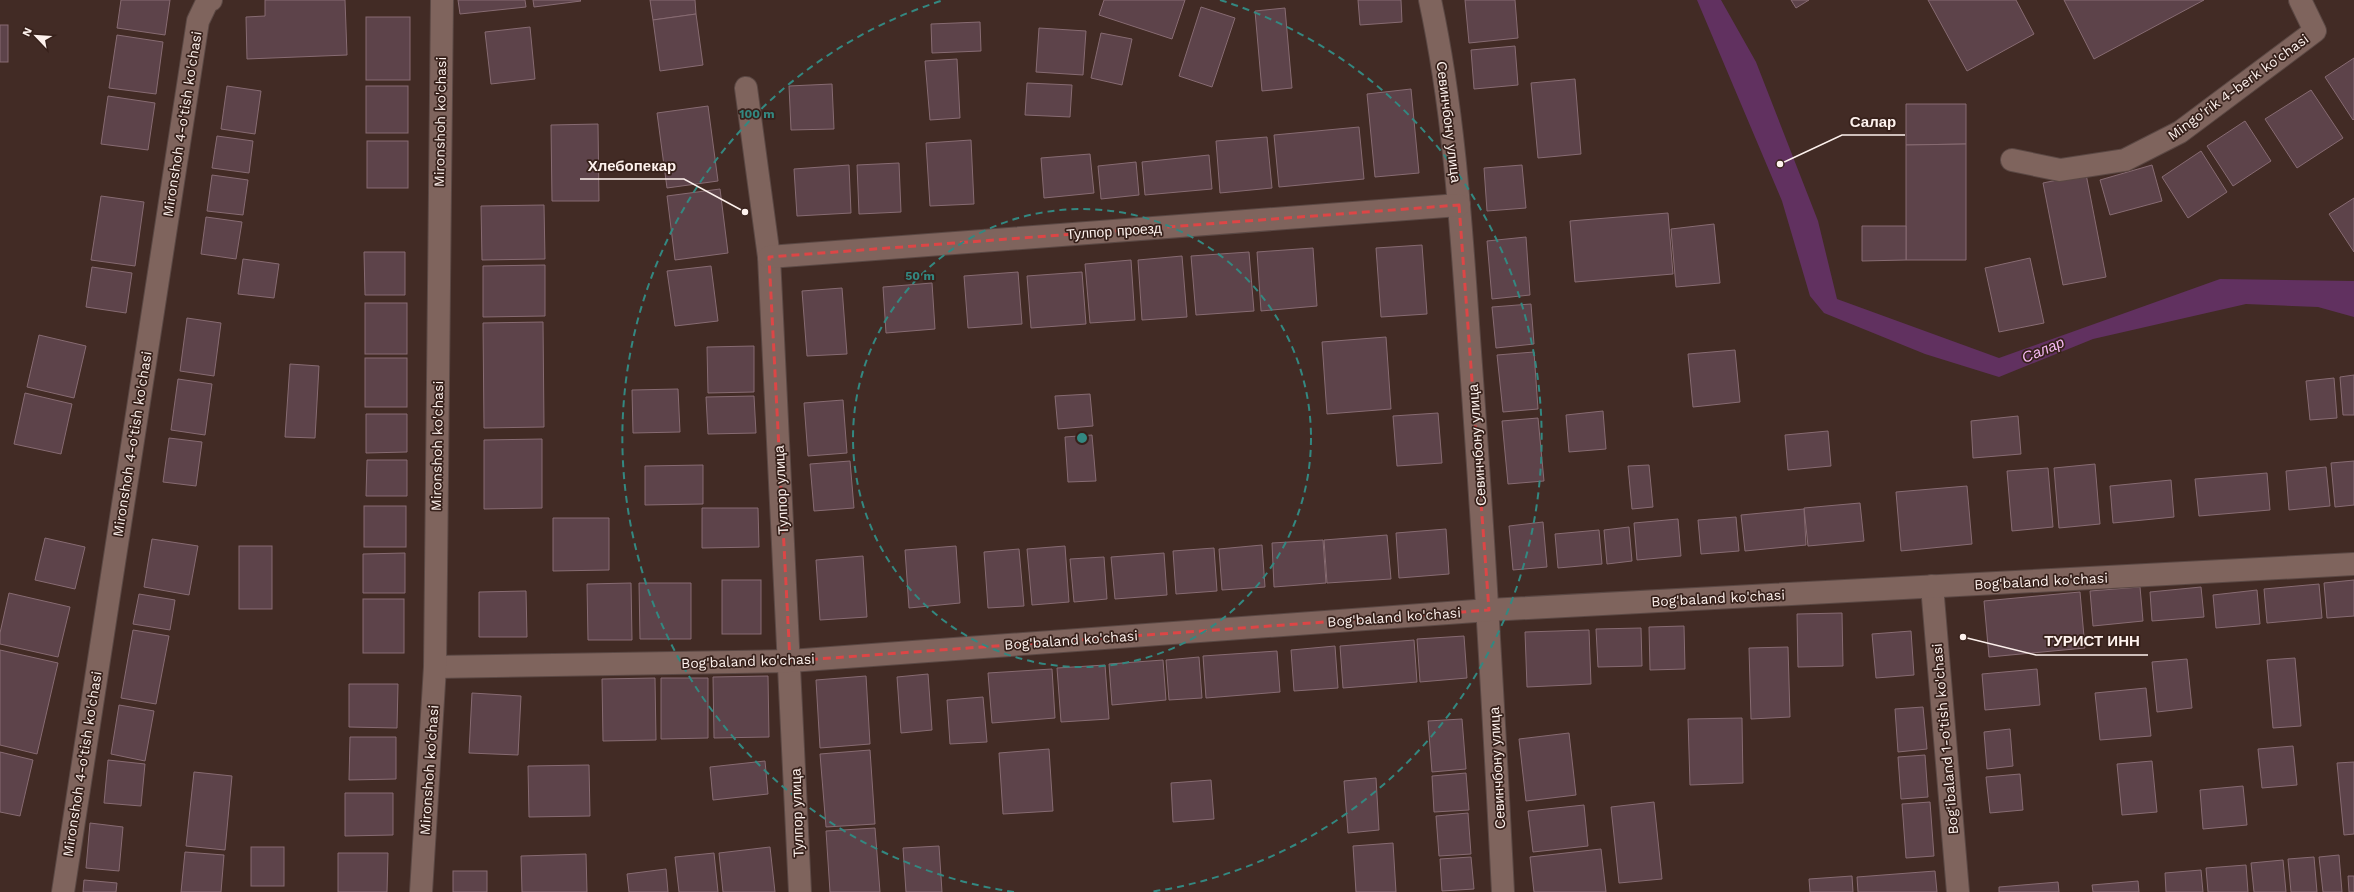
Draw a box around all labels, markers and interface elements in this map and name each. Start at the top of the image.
north arrow [16,16,56,56]
text: N [20,26,35,38]
street label: Mironshoh 4-o'tish ko'chasi [159,30,205,218]
street label: Mingo'rik 4-berk ko'chasi [2164,31,2312,143]
street label: Mironshoh ko'chasi [431,57,449,187]
street label: Севинчбону улица [1434,60,1464,184]
text: 100 m [739,107,775,121]
callout: Салар [1842,108,1905,135]
text: Салар [1850,113,1896,131]
callout: Хлебопекар [580,152,684,179]
text: Хлебопекар [588,157,676,175]
street label: Тулпор проезд [1066,220,1162,242]
text: 50 m [905,269,935,283]
water label: Салар [2019,333,2067,367]
street label: Mironshoh 4-o'tish ko'chasi [109,350,155,538]
street label: Mironshoh ko'chasi [428,381,446,511]
street label: Севинчбону улица [1465,383,1489,506]
centre of rings [1075,431,1089,445]
street label: Тулпор улица [771,445,791,535]
street label: Bog'baland ko'chasi [1974,570,2108,592]
street label: Bog'baland ko'chasi [1651,587,1785,609]
street label: Bog'baland ko'chasi [1327,604,1461,630]
street label: Bog'baland ko'chasi [1004,627,1138,653]
callout: ТУРИСТ ИНН [2036,628,2148,655]
text: ТУРИСТ ИНН [2044,632,2140,650]
street label: Bog'ibaland 1-o'tish ko'chasi [1929,643,1961,835]
street label: Bog'baland ko'chasi [681,651,815,671]
street label: Mironshoh 4-o'tish ko'chasi [59,670,105,858]
street label: Mironshoh ko'chasi [416,704,442,836]
street label: Севинчбону улица [1486,706,1508,829]
street label: Тулпор улица [787,768,807,858]

